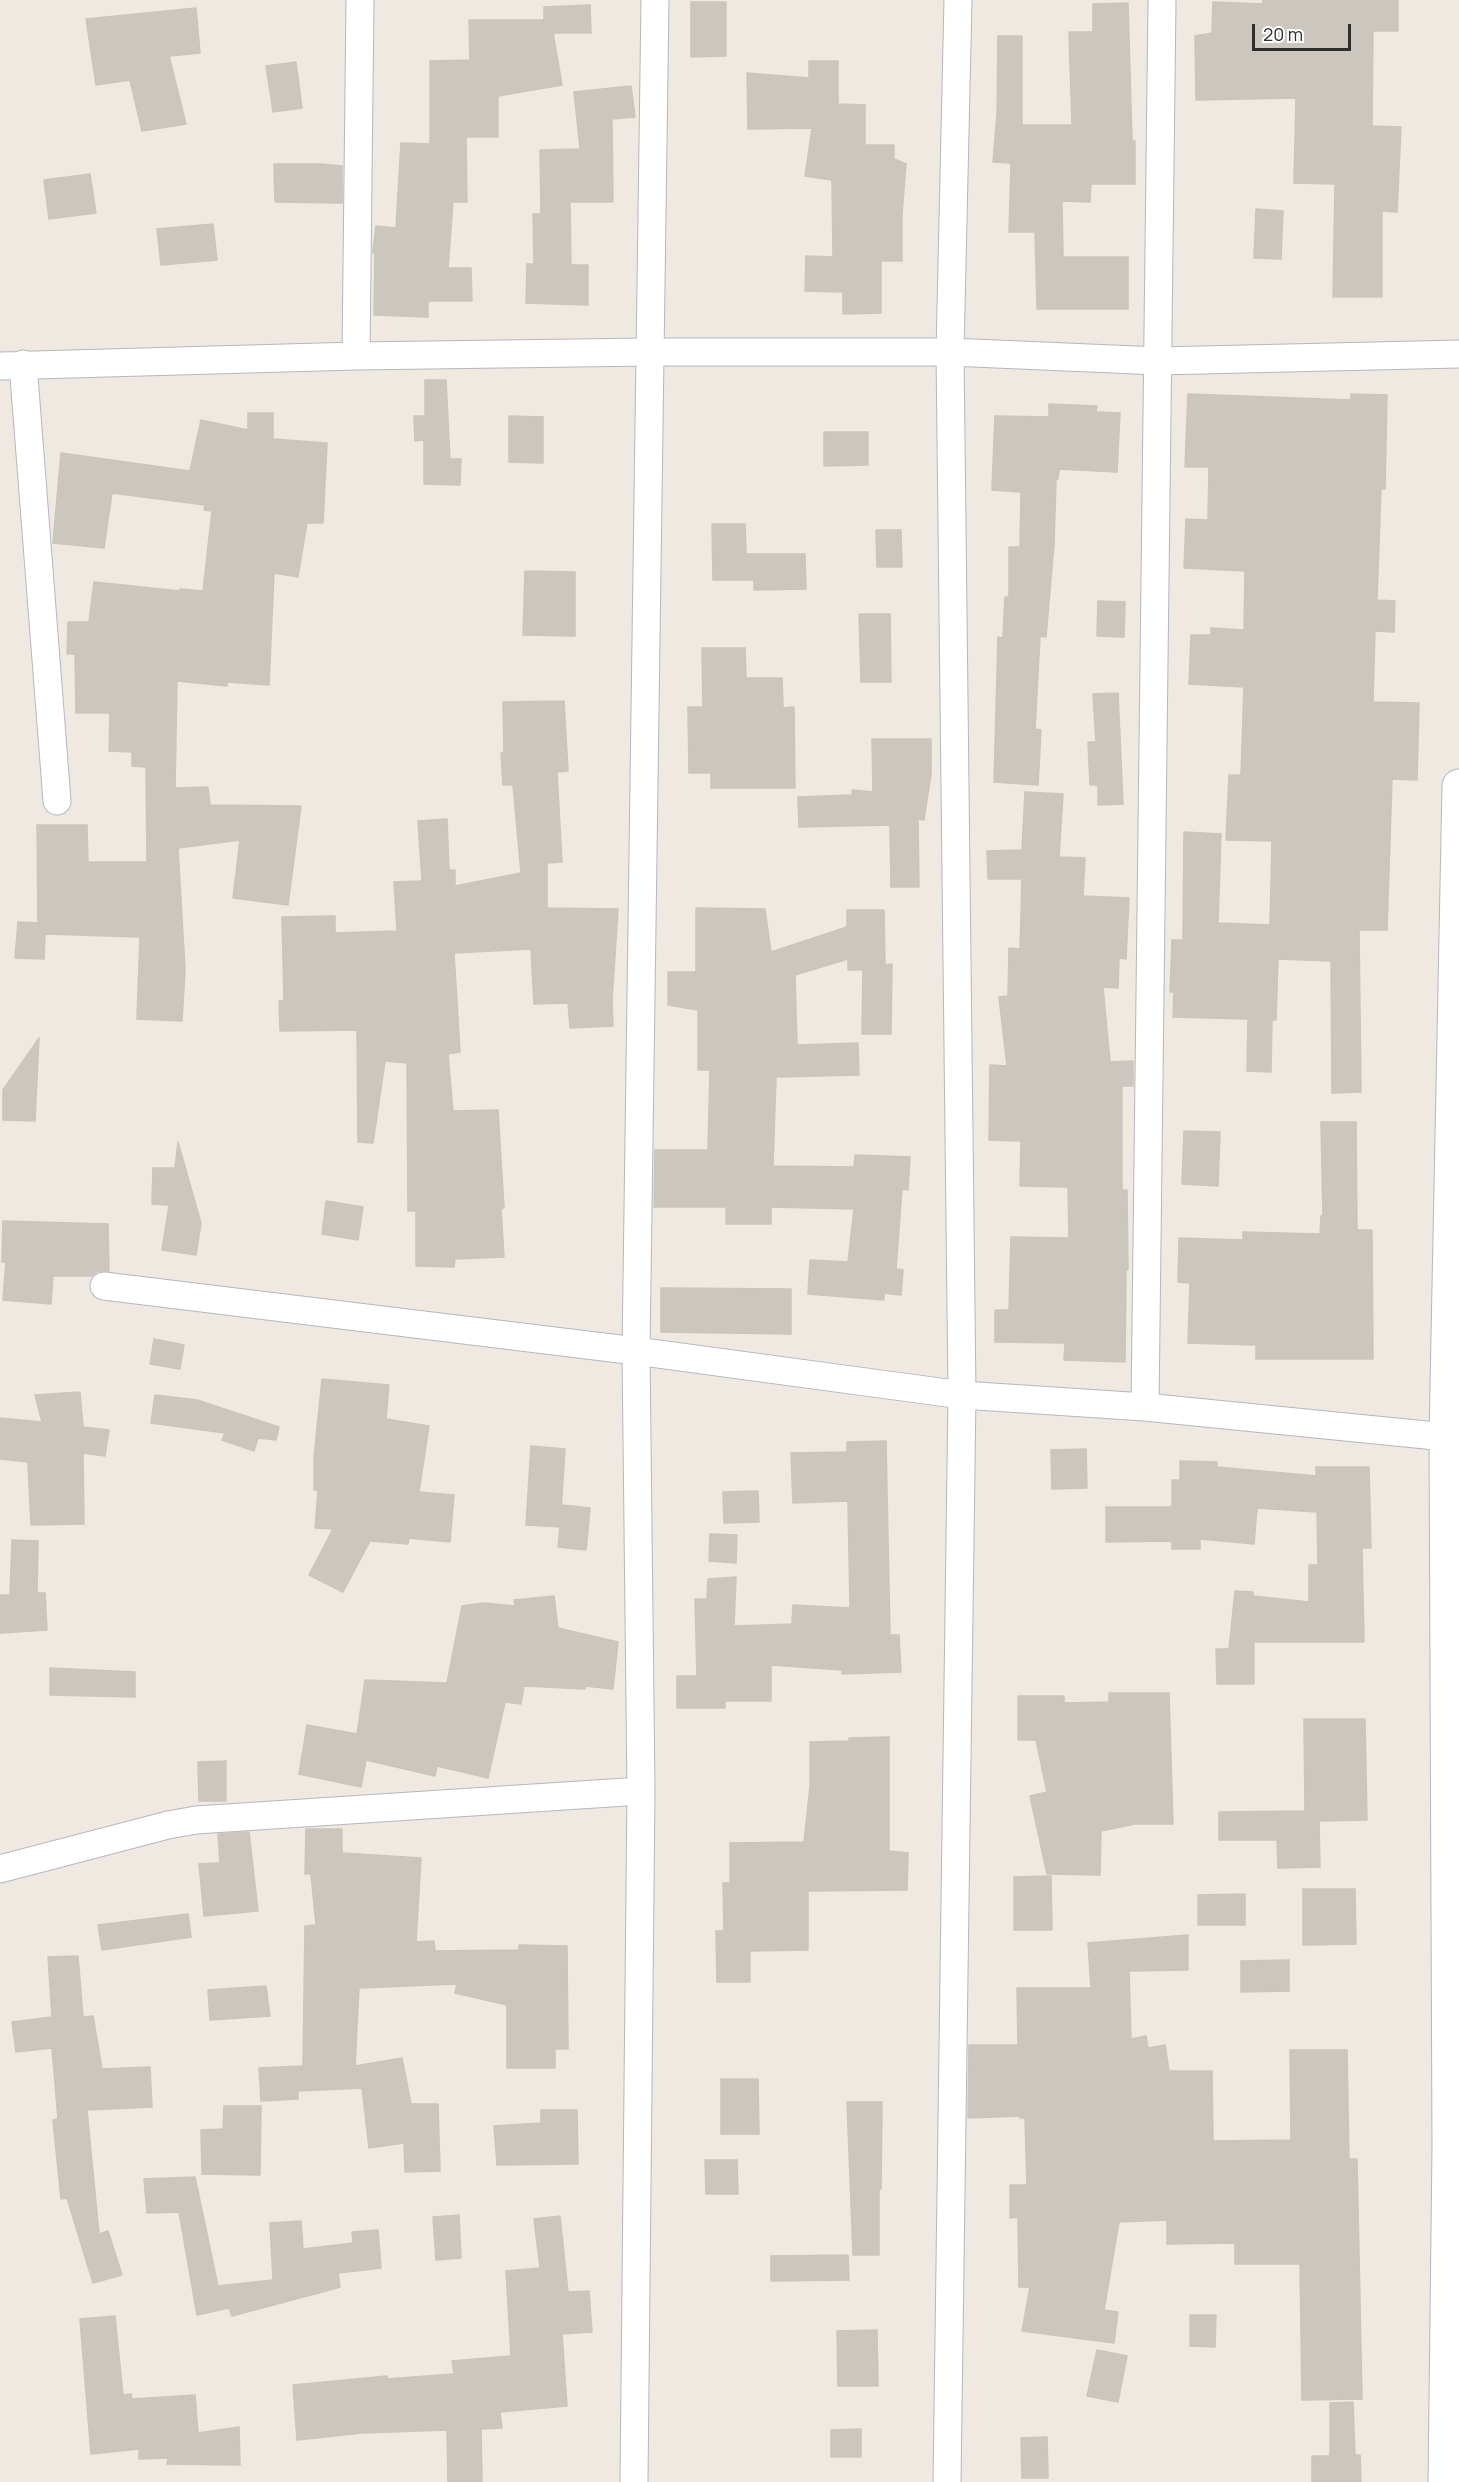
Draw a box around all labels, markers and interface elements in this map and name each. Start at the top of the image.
scale bar [1255,12,1354,50]
text: 20 m [1263,22,1303,46]

